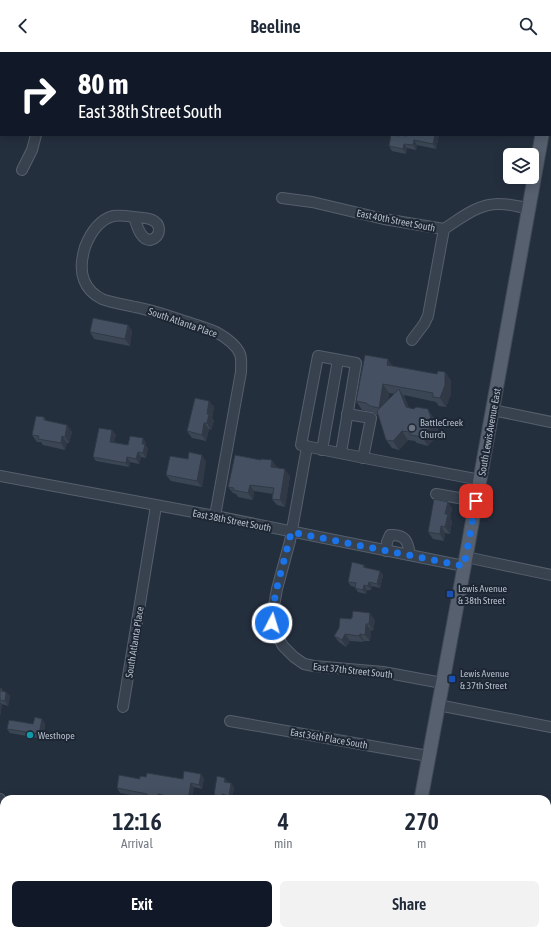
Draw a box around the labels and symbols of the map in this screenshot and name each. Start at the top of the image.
street label: East 40th Street South [356,207,436,234]
street label: South Atlanta Place [147,306,219,340]
street label: South Lewis Avenue East [476,387,503,477]
place label: BattleCreek Church [420,417,464,440]
marker: BattleCreek Church [407,423,417,433]
pin [459,484,493,518]
street label: East 38th Street South [192,507,272,534]
place label: Lewis Avenue & 38th Street [458,583,508,606]
marker: Lewis Avenue & 38th Street [445,589,455,599]
position arrow [251,602,293,644]
street label: South Atlanta Place [123,605,146,679]
street label: East 37th Street South [313,661,393,680]
place label: Lewis Avenue & 37th Street [460,668,510,691]
marker: Lewis Avenue & 37th Street [447,674,457,684]
street label: East 36th Place South [289,726,369,751]
marker: Westhope [25,730,35,740]
place label: Westhope [38,730,75,741]

